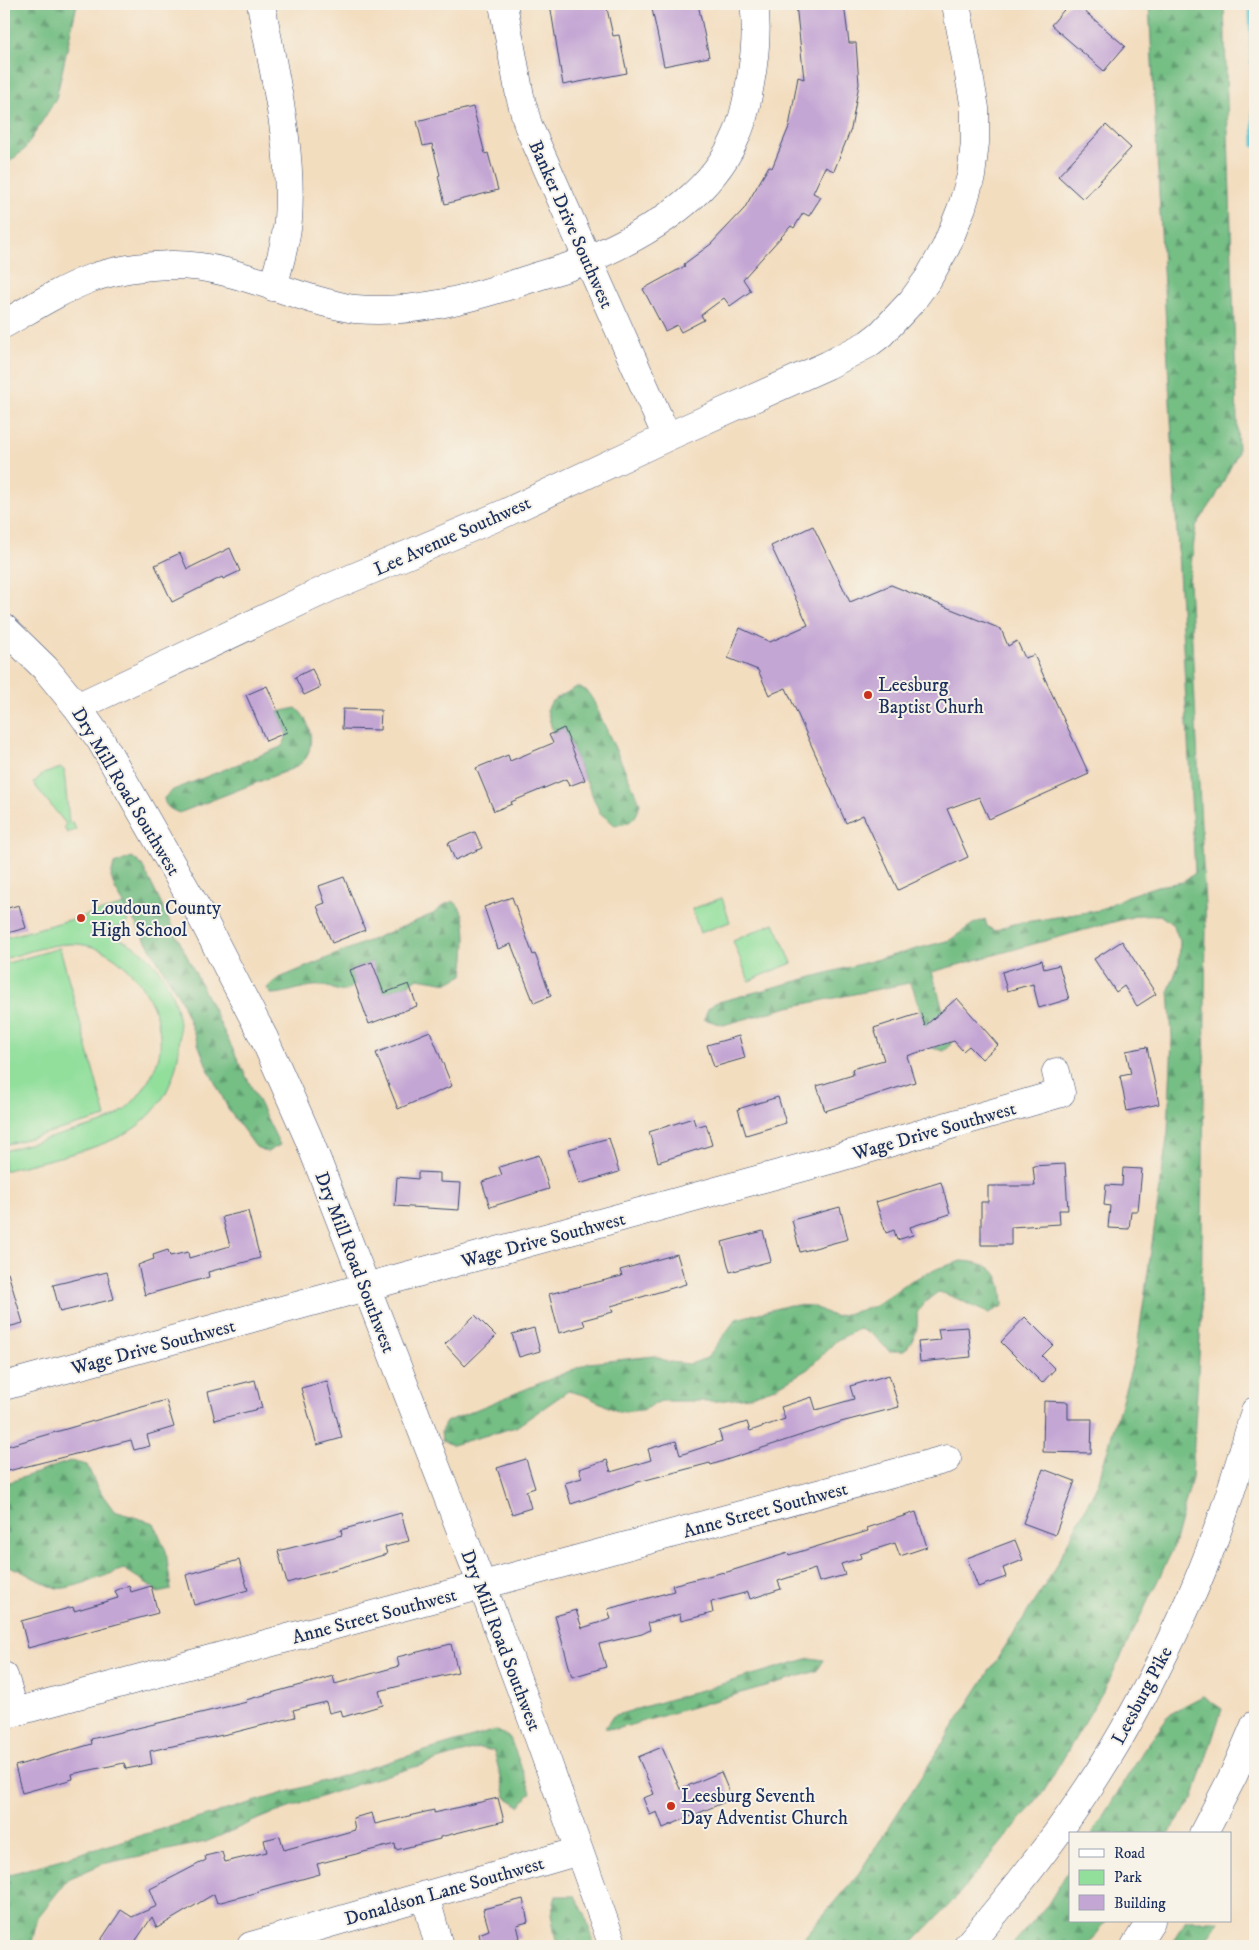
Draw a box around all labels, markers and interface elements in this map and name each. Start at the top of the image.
street label: Banker Drive Southwest [523,137,618,312]
street label: Lee Avenue Southwest [371,491,535,581]
place label: Leesburg Baptist Churh [878,674,984,719]
marker: Leesburg Baptist Churh [862,689,874,701]
street label: Dry Mill Road Southwest [66,703,185,880]
place label: Loudoun County High School [91,897,222,942]
marker: Loudoun County High School [75,912,87,924]
street label: Wage Drive Southwest [849,1097,1019,1166]
street label: Dry Mill Road Southwest [309,1169,400,1356]
street label: Wage Drive Southwest [458,1208,628,1274]
street label: Wage Drive Southwest [68,1315,238,1381]
street label: Anne Street Southwest [681,1477,850,1544]
street label: Dry Mill Road Southwest [455,1547,546,1734]
street label: Anne Street Southwest [290,1583,459,1650]
street label: Leesburg Pike [1107,1643,1178,1748]
place label: Leesburg Seventh Day Adventist Church [681,1785,848,1830]
marker: Leesburg Seventh Day Adventist Church [665,1800,677,1812]
legend [1069,1832,1232,1922]
text: Road [1114,1844,1146,1863]
street label: Donaldson Lane Southwest [342,1852,547,1931]
text: Park [1114,1868,1143,1887]
text: Building [1114,1894,1166,1913]

